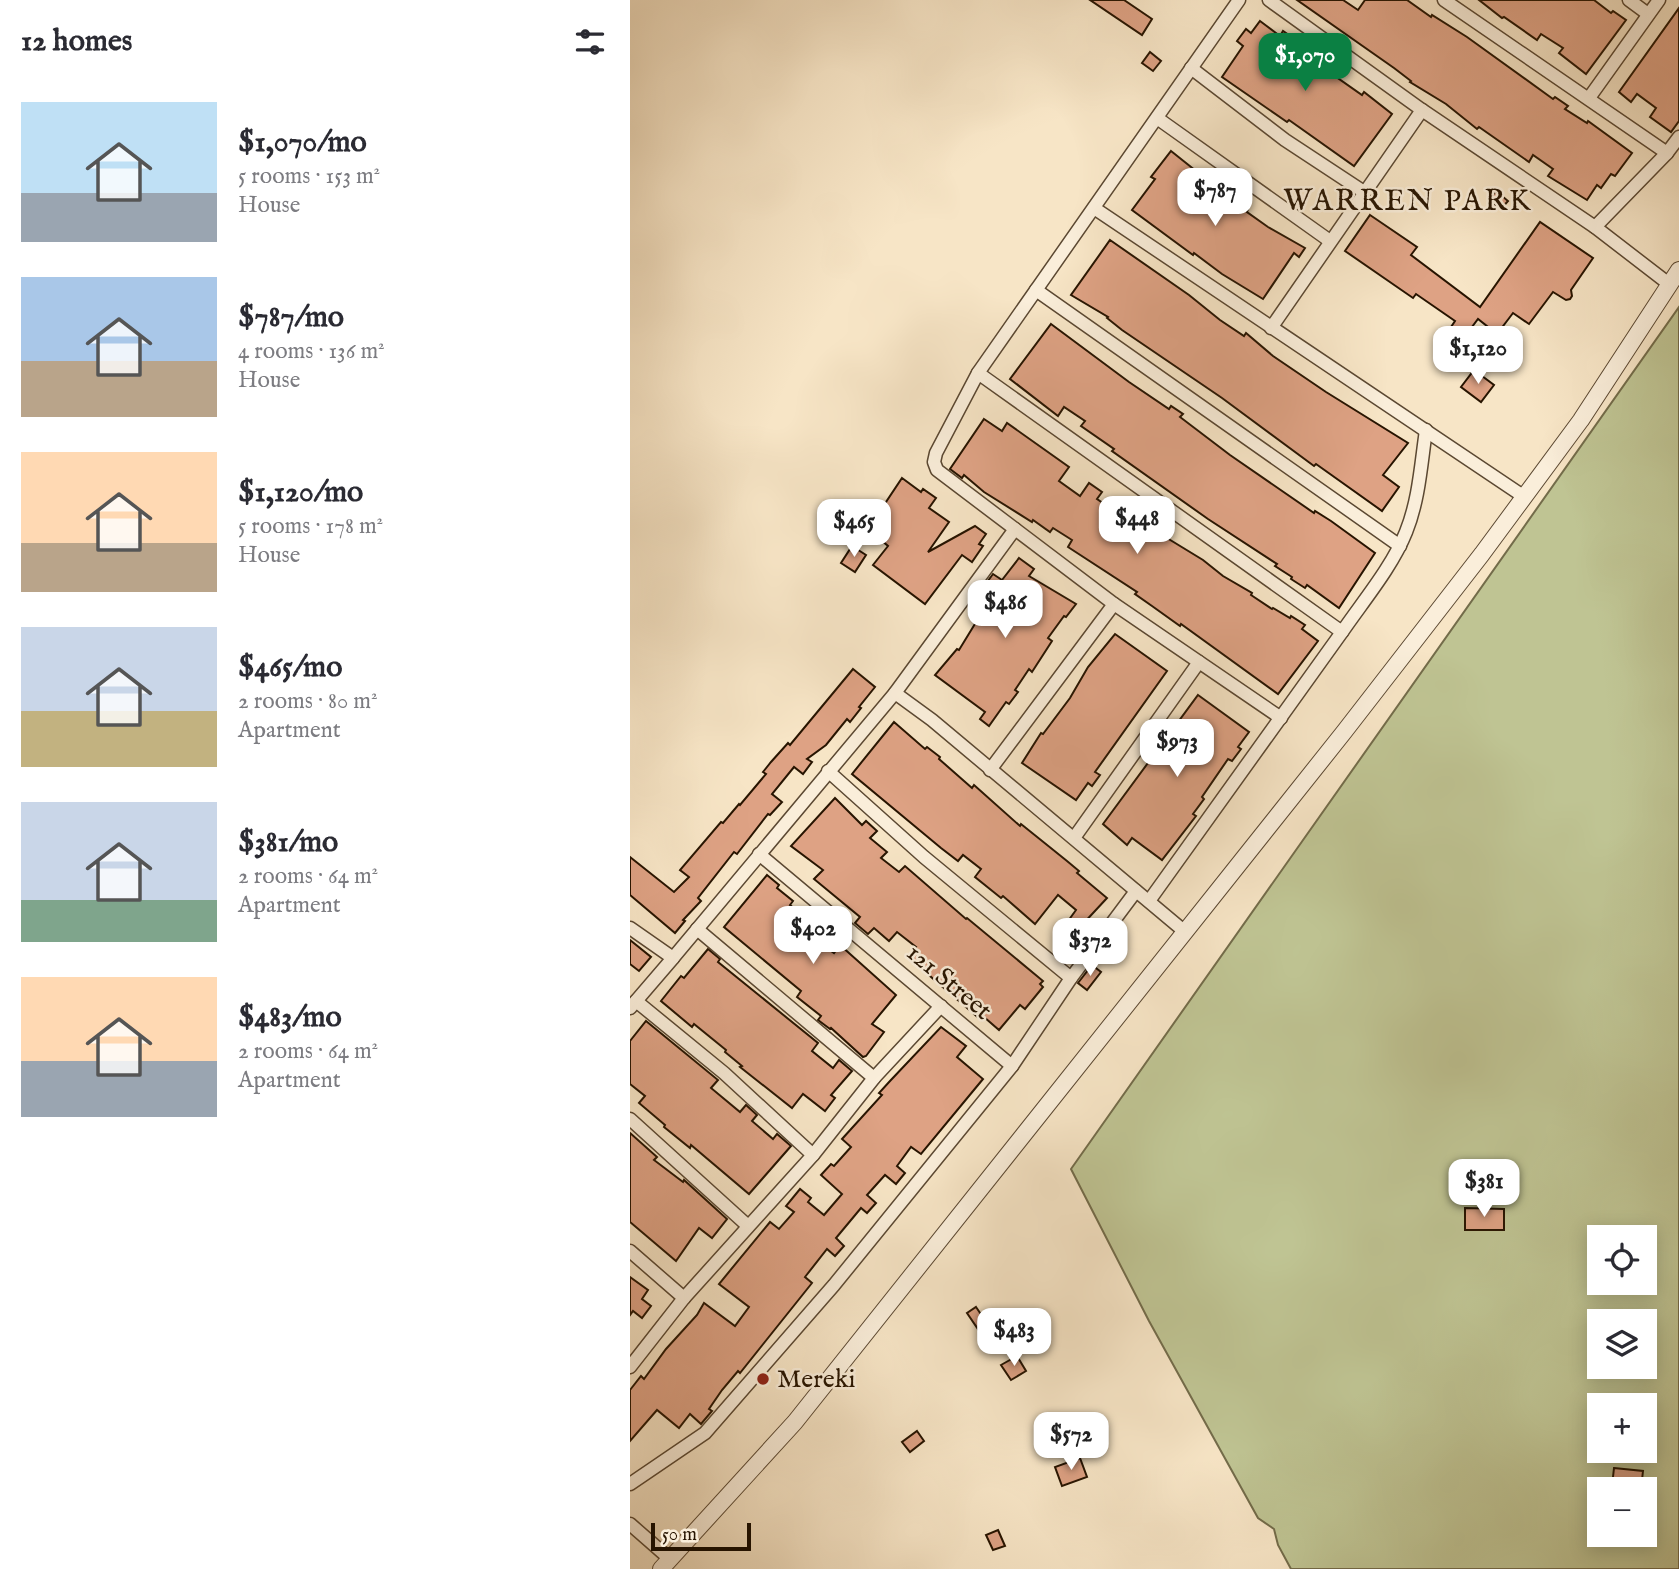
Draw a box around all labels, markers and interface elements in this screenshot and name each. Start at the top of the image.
text: 12 homes [21,23,132,61]
icon: filters [571,23,609,61]
pin: $1,070 [1248,34,1362,93]
text: $1,070 [1275,41,1335,70]
text: $1,070/mo [238,124,367,162]
icon: home [77,130,161,214]
text: 5 rooms · 153 m² [238,162,380,191]
pin: $787 [1174,168,1256,228]
text: $787 [1193,176,1237,205]
district label: WARREN PARK [1283,183,1533,221]
text: House [238,191,300,220]
text: $787/mo [238,299,344,337]
icon: home [77,305,161,389]
pin: $1,120 [1421,326,1535,386]
text: $1,120 [1449,334,1507,363]
text: 4 rooms · 136 m² [238,337,385,366]
text: House [238,366,300,395]
text: $1,120/mo [238,474,363,512]
icon: home [77,480,161,564]
pin: $448 [1096,496,1178,556]
pin: $465 [813,500,895,559]
text: $448 [1115,504,1159,533]
text: $465 [833,507,875,536]
text: 5 rooms · 178 m² [238,512,383,541]
text: House [238,541,300,570]
pin: $486 [964,580,1046,640]
text: $486 [984,588,1026,617]
text: $465/mo [238,649,342,687]
icon: home [77,655,161,739]
text: 2 rooms · 80 m² [238,687,378,716]
text: Apartment [238,716,341,745]
pin: $973 [1136,720,1218,779]
text: $973 [1156,727,1198,756]
text: $381/mo [238,824,338,862]
icon: home [77,830,161,914]
text: 2 rooms · 64 m² [238,862,378,891]
text: Apartment [238,891,341,920]
pin: $402 [772,906,854,966]
text: $402 [790,914,836,943]
pin: $372 [1049,918,1131,978]
text: $372 [1069,926,1111,955]
street label: 121 Street [899,937,999,1027]
text: $483/mo [238,999,342,1037]
icon: home [77,1005,161,1089]
text: 2 rooms · 64 m² [238,1037,378,1066]
text: Apartment [238,1066,341,1095]
pin: $381 [1443,1160,1525,1219]
text: $381 [1465,1167,1503,1196]
map controls [1587,1225,1657,1547]
button: locate [1587,1225,1657,1295]
pin: $483 [973,1308,1055,1368]
button: layers [1587,1309,1657,1379]
text: $483 [993,1316,1035,1345]
place label: Mereki [777,1363,856,1396]
marker: Mereki [755,1371,771,1387]
button: + [1587,1393,1657,1463]
pin: $572 [1030,1412,1112,1472]
text: $572 [1050,1420,1092,1449]
button: − [1587,1477,1657,1547]
scale bar [651,1520,751,1552]
text: 50 m [662,1523,697,1547]

